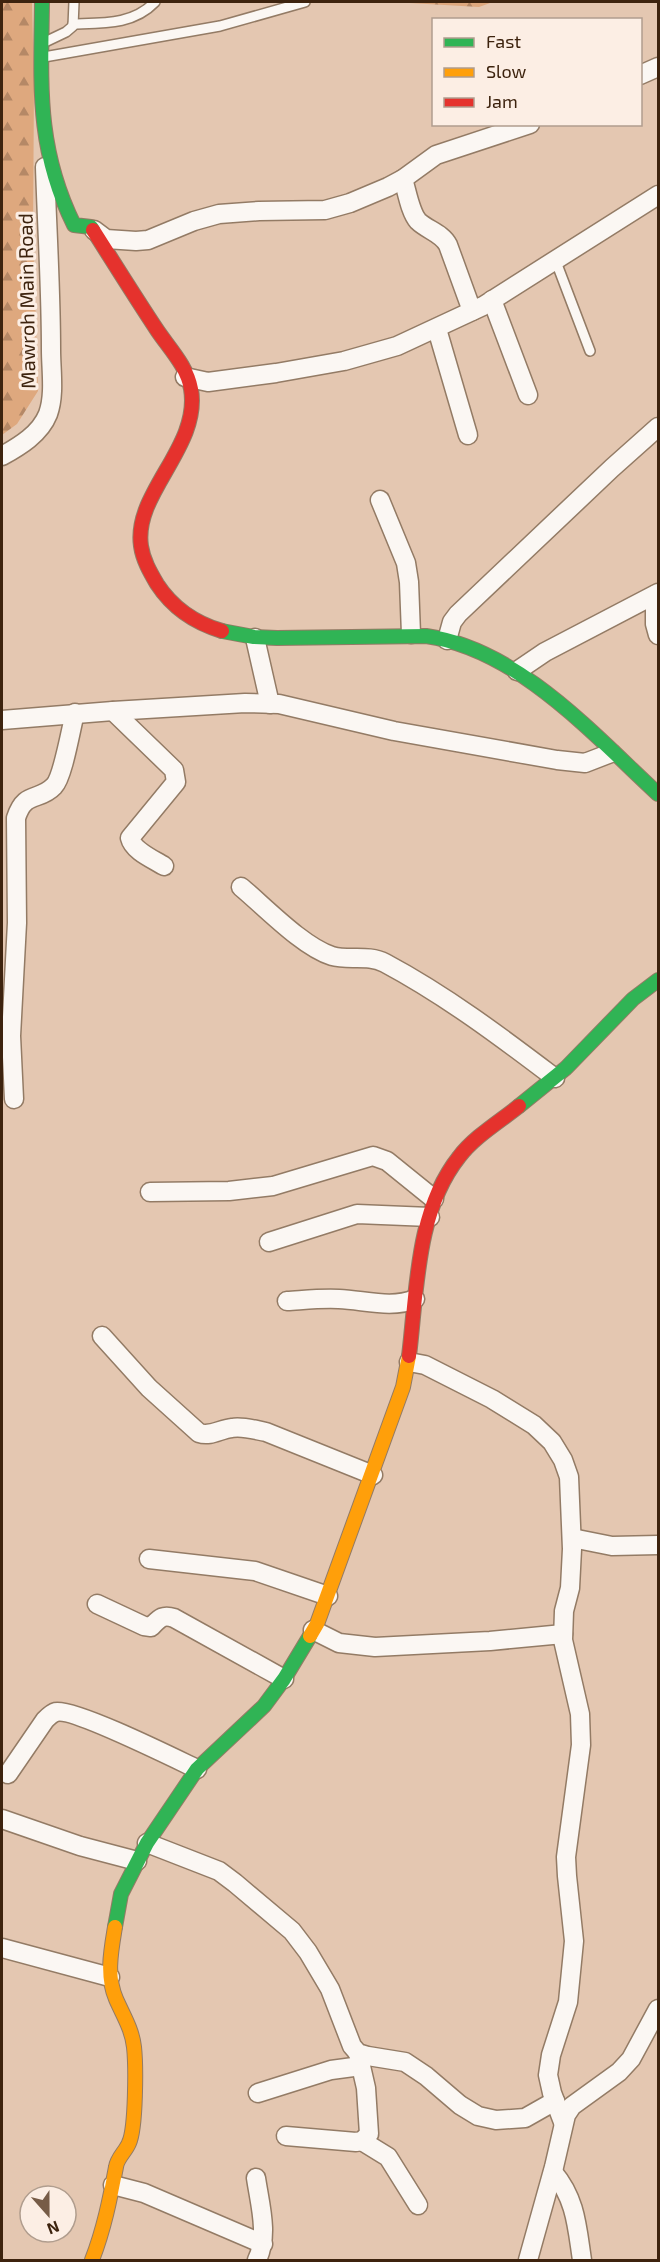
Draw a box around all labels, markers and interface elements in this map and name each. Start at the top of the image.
legend [432,18,642,126]
text: Fast [486,30,521,52]
text: Slow [486,60,527,82]
text: Jam [486,90,518,112]
street label: Mawroh Main Road [12,213,40,389]
north arrow [18,2184,78,2244]
text: N [45,2218,62,2239]

